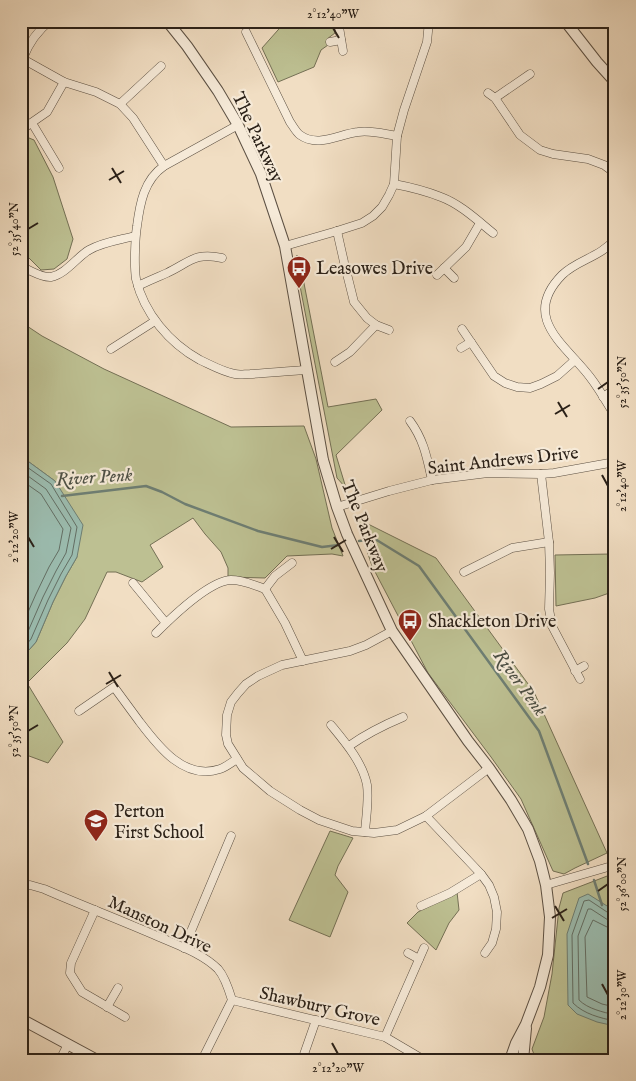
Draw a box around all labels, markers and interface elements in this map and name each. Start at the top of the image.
text: 2°12'40"W [307,7,360,22]
street label: The Parkway [226,89,288,187]
text: 52°35'40"N [7,201,22,256]
bus stop icon: Leasowes Drive [286,255,312,289]
place label: Leasowes Drive [316,258,433,281]
text: 52°35'50"N [615,355,630,408]
street label: Saint Andrews Drive [427,442,580,481]
text: 2°12'40"W [615,459,630,512]
water label: River Penk [55,463,134,493]
street label: The Parkway [335,477,393,576]
text: 2°12'20"W [7,511,22,563]
bus stop icon: Shackleton Drive [397,608,423,642]
place label: Shackleton Drive [428,611,556,634]
water label: River Penk [487,645,552,722]
text: 52°35'50"N [7,704,22,757]
place label: Perton First School [114,801,204,845]
school or university icon: Perton First School [83,808,109,842]
text: 52°36'00"N [615,856,630,911]
street label: Manston Drive [104,891,215,959]
text: 2°12'30"W [615,969,630,1020]
street label: Shawbury Grove [257,982,382,1033]
text: 2°12'20"W [312,1061,364,1076]

